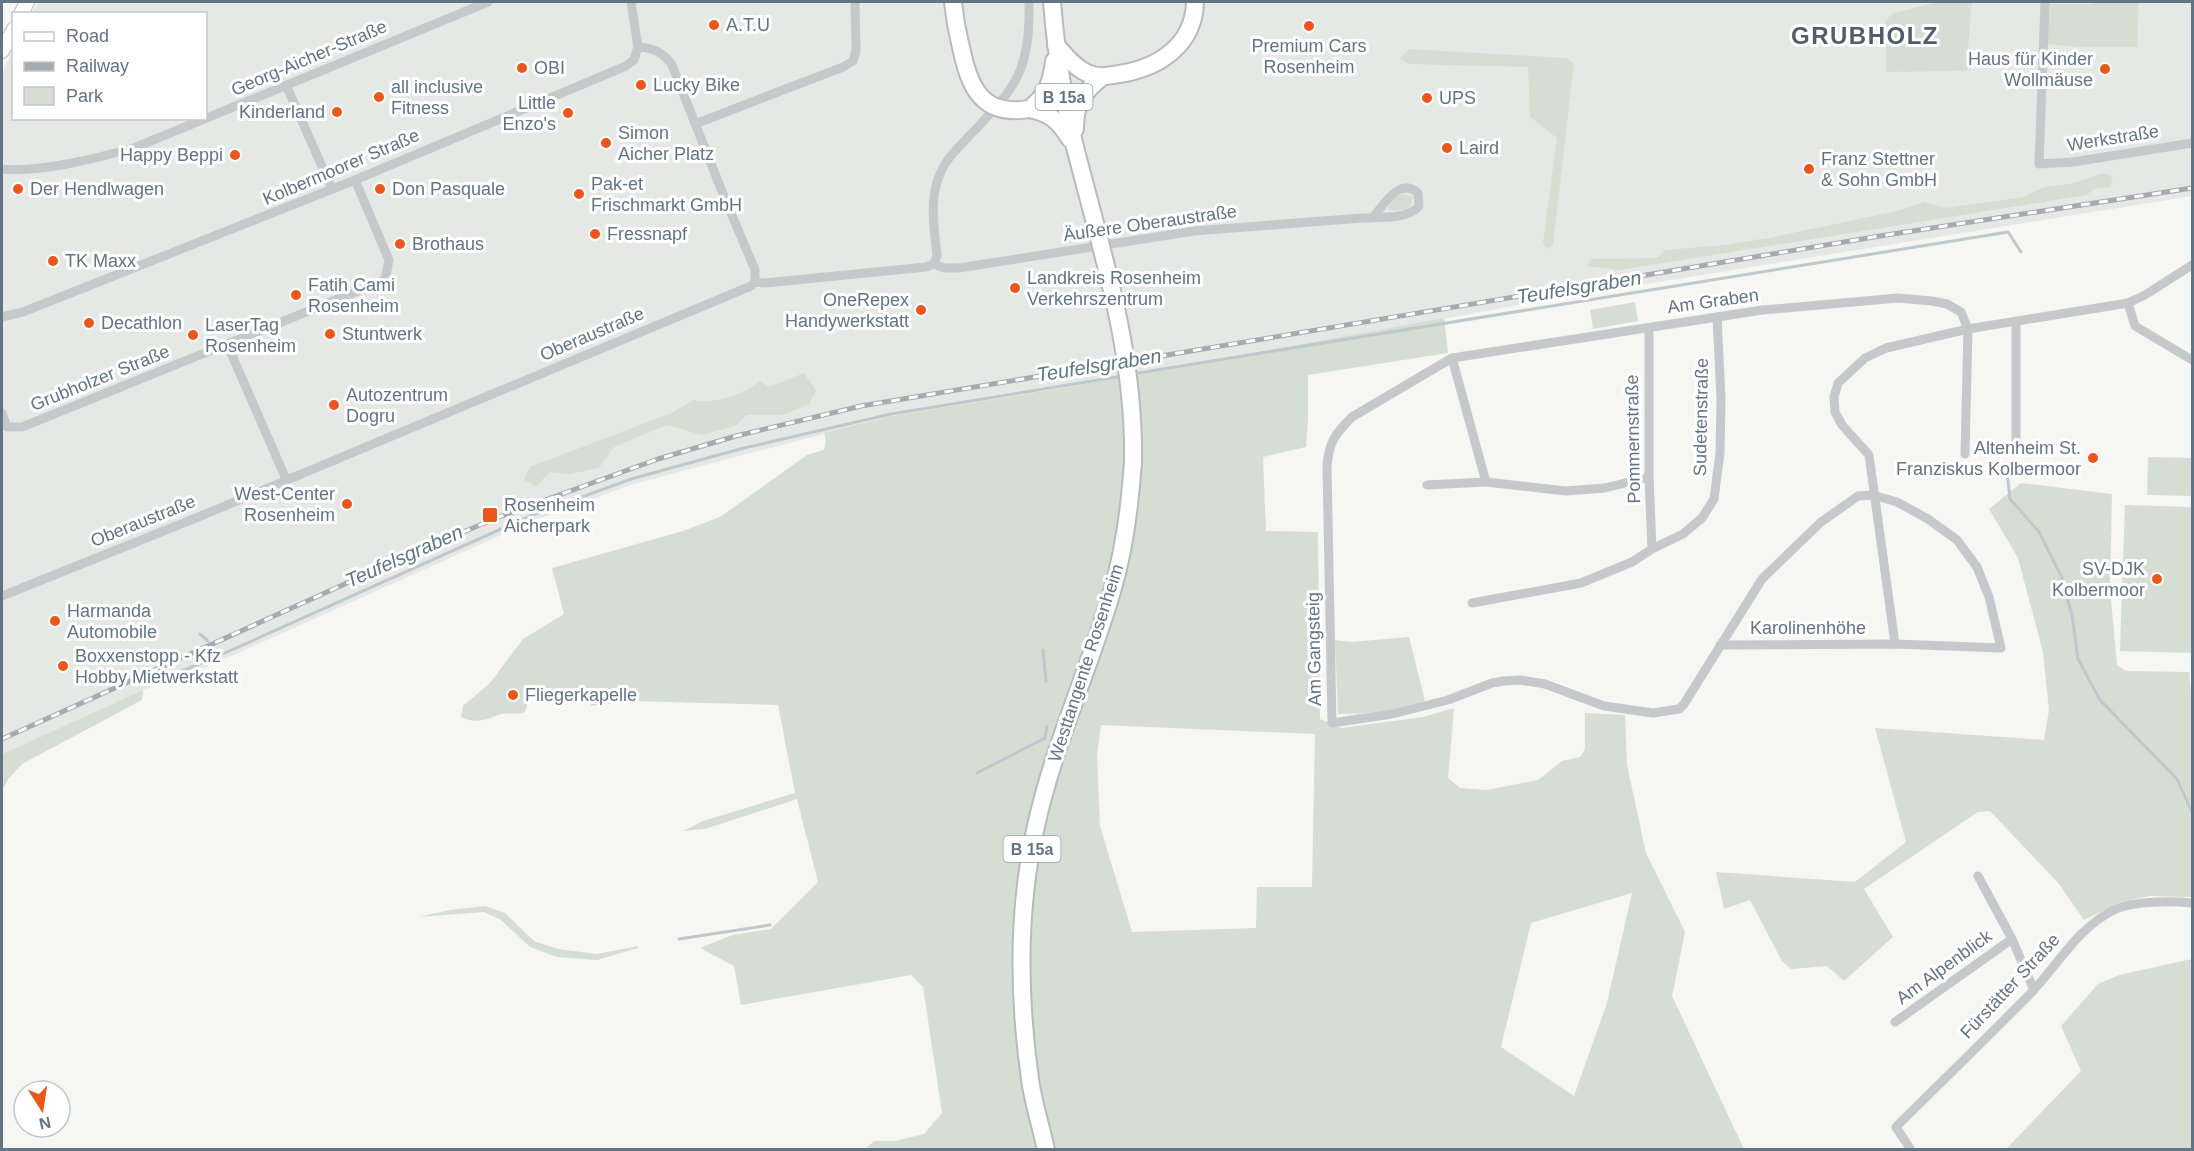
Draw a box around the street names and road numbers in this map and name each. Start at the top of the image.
street label: Georg-Aicher-Straße [228,16,390,100]
road number: B 15a [1036,84,1092,110]
street label: Werkstraße [2066,121,2160,155]
street label: Kolbermoorer Straße [260,125,422,209]
street label: Äußere Oberaustraße [1062,201,1238,245]
street label: Am Graben [1666,285,1760,317]
street label: Oberaustraße [537,303,647,365]
street label: Grubholzer Straße [28,341,172,415]
street label: Sudetenstraße [1690,358,1712,476]
street label: Pommernstraße [1622,374,1644,504]
street label: Oberaustraße [88,491,198,551]
street label: Westtangente Rosenheim [1045,562,1127,764]
street label: Am Gangsteig [1303,592,1325,706]
street label: Karolinenhöhe [1750,618,1866,638]
road number: B 15a [1004,836,1060,862]
street label: Am Alpenblick [1892,925,1996,1008]
street label: Fürstätter Straße [1956,929,2064,1043]

